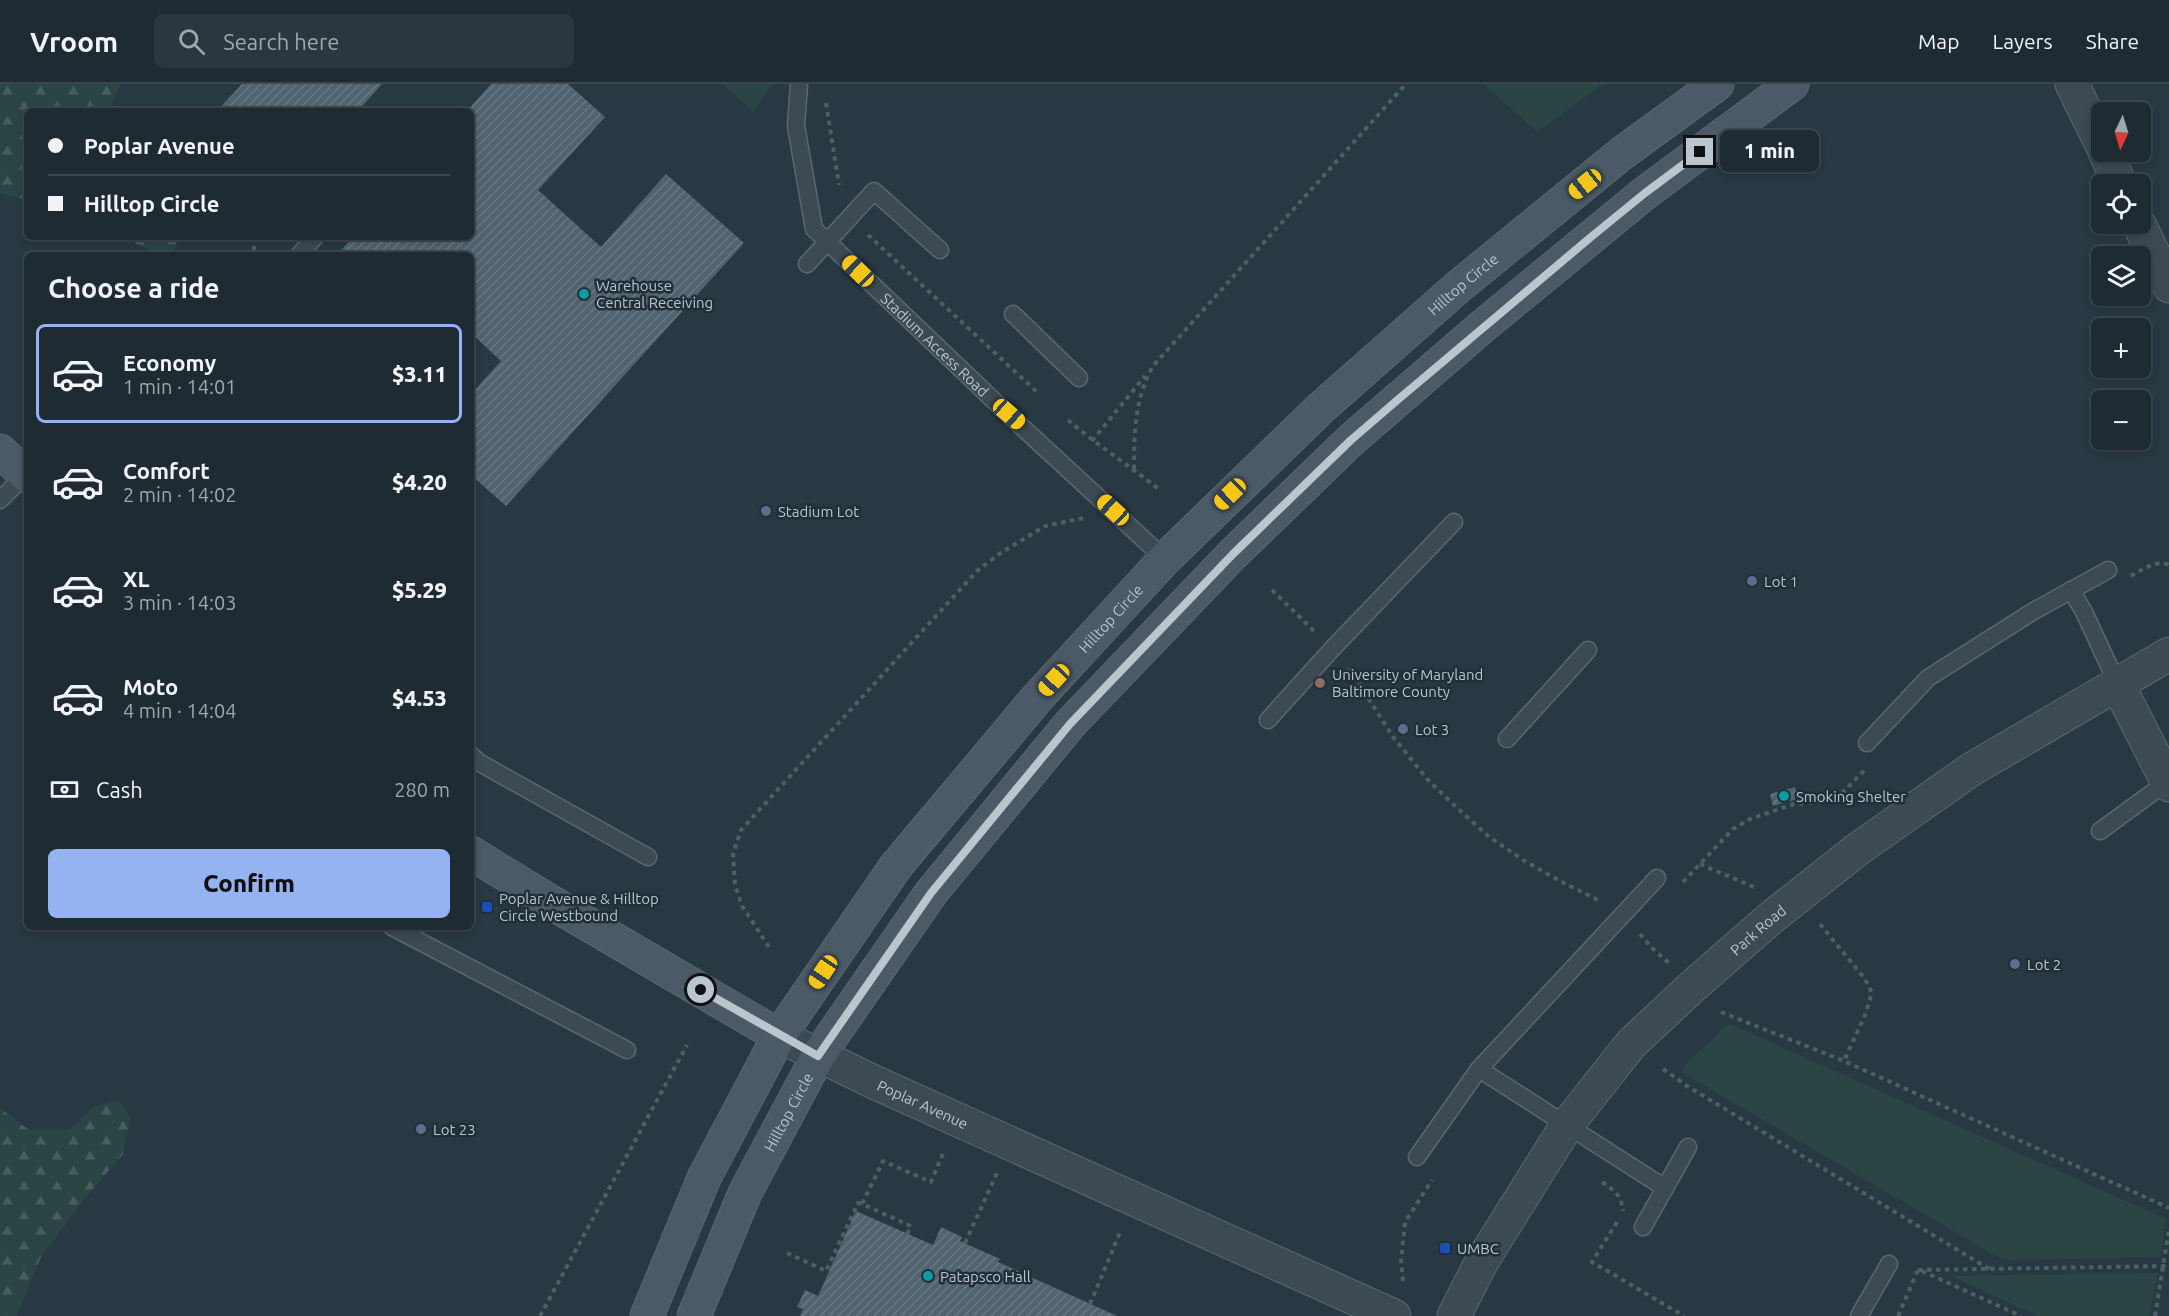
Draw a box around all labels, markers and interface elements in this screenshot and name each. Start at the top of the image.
search box [154,14,574,68]
icon: search [175,25,208,58]
text: Vroom [30,26,118,57]
text: Search here [223,29,339,54]
text: Map [1918,29,1959,53]
text: Layers [1992,29,2053,53]
text: Share [2086,29,2139,53]
north arrow [2091,102,2151,162]
map controls [2091,102,2151,450]
callout: 1 min [1721,131,1820,173]
text: Poplar Avenue [84,133,235,158]
route end [1686,138,1713,165]
text: 1 min [1744,139,1795,162]
car [1565,166,1605,202]
button: locate [2091,174,2151,234]
text: Hilltop Circle [84,191,219,216]
button: layers [2091,246,2151,306]
street label: Hilltop Circle [1424,250,1501,318]
car [839,252,877,290]
text: Choose a ride [48,273,220,303]
place label: Warehouse Central Receiving [596,277,713,311]
marker: Warehouse Central Receiving [577,287,591,301]
street label: Stadium Access Road [878,289,992,400]
button: + [2091,318,2151,378]
icon: car [51,347,105,401]
text: Economy [123,350,216,375]
text: $3.11 [392,361,447,386]
text: 1 min · 14:01 [123,375,237,398]
button: − [2091,390,2151,450]
car [990,395,1028,433]
icon: car [51,455,105,509]
text: Comfort [123,458,210,483]
text: $4.20 [392,469,447,494]
car [1211,475,1249,513]
text: 2 min · 14:02 [123,483,237,506]
car [1094,491,1132,529]
place label: Stadium Lot [778,503,859,520]
marker: Stadium Lot [759,504,773,518]
icon: car [51,563,105,617]
text: XL [123,566,150,591]
place label: Lot 1 [1764,573,1798,590]
marker: Lot 1 [1745,574,1759,588]
text: $5.29 [392,577,447,602]
street label: Hilltop Circle [1075,581,1146,656]
text: 3 min · 14:03 [123,591,237,614]
car [1035,661,1073,699]
place label: University of Maryland Baltimore County [1332,666,1483,700]
icon: car [51,671,105,725]
text: Moto [123,674,178,699]
marker: University of Maryland Baltimore County [1313,676,1327,690]
text: $4.53 [392,685,447,710]
text: 4 min · 14:04 [123,699,237,722]
place label: Lot 3 [1415,721,1449,738]
marker: Lot 3 [1396,722,1410,736]
icon: cash [48,773,81,806]
text: Cash [96,777,143,802]
text: 280 m [394,778,450,801]
place label: Smoking Shelter [1796,788,1906,805]
marker: Smoking Shelter [1777,789,1791,803]
button: Confirm [48,849,450,918]
place label: Poplar Avenue & Hilltop Circle Westbound [499,890,659,924]
marker: Poplar Avenue & Hilltop Circle Westbound [480,900,494,914]
street label: Park Road [1726,901,1789,958]
car [805,952,841,992]
place label: Lot 2 [2027,956,2061,973]
marker: Lot 2 [2008,957,2022,971]
route start [687,976,714,1003]
street label: Hilltop Circle [760,1070,816,1154]
street label: Poplar Avenue [875,1076,971,1132]
place label: Lot 23 [433,1121,476,1138]
marker: Lot 23 [414,1122,428,1136]
place label: UMBC [1457,1240,1499,1257]
marker: UMBC [1438,1241,1452,1255]
place label: Patapsco Hall [940,1268,1031,1285]
marker: Patapsco Hall [921,1269,935,1283]

